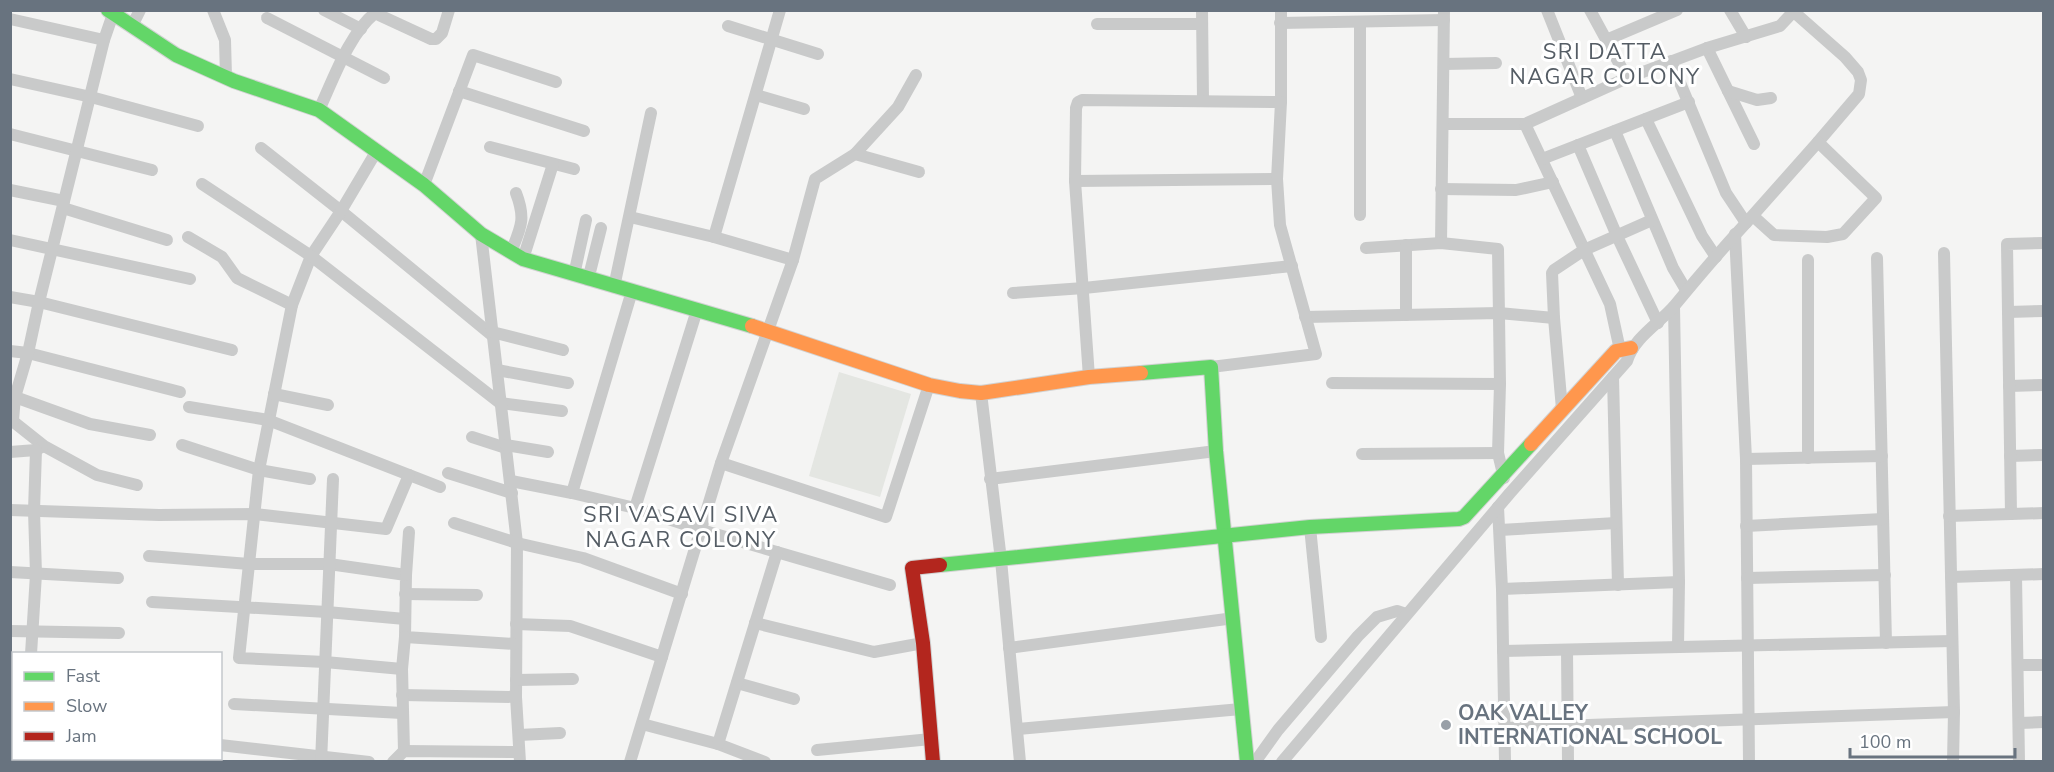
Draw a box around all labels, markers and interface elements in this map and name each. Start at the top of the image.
district label: SRI DATTA NAGAR COLONY [1509,37,1701,92]
district label: SRI VASAVI SIVA NAGAR COLONY [583,500,779,555]
legend [12,652,222,760]
text: Fast [66,664,101,688]
text: Slow [66,694,107,718]
place label: OAK VALLEY INTERNATIONAL SCHOOL [1458,699,1722,751]
marker: OAK VALLEY INTERNATIONAL SCHOOL [1439,718,1453,732]
scale bar [1850,721,2015,759]
text: Jam [65,724,97,748]
text: 100 m [1859,730,1911,754]

